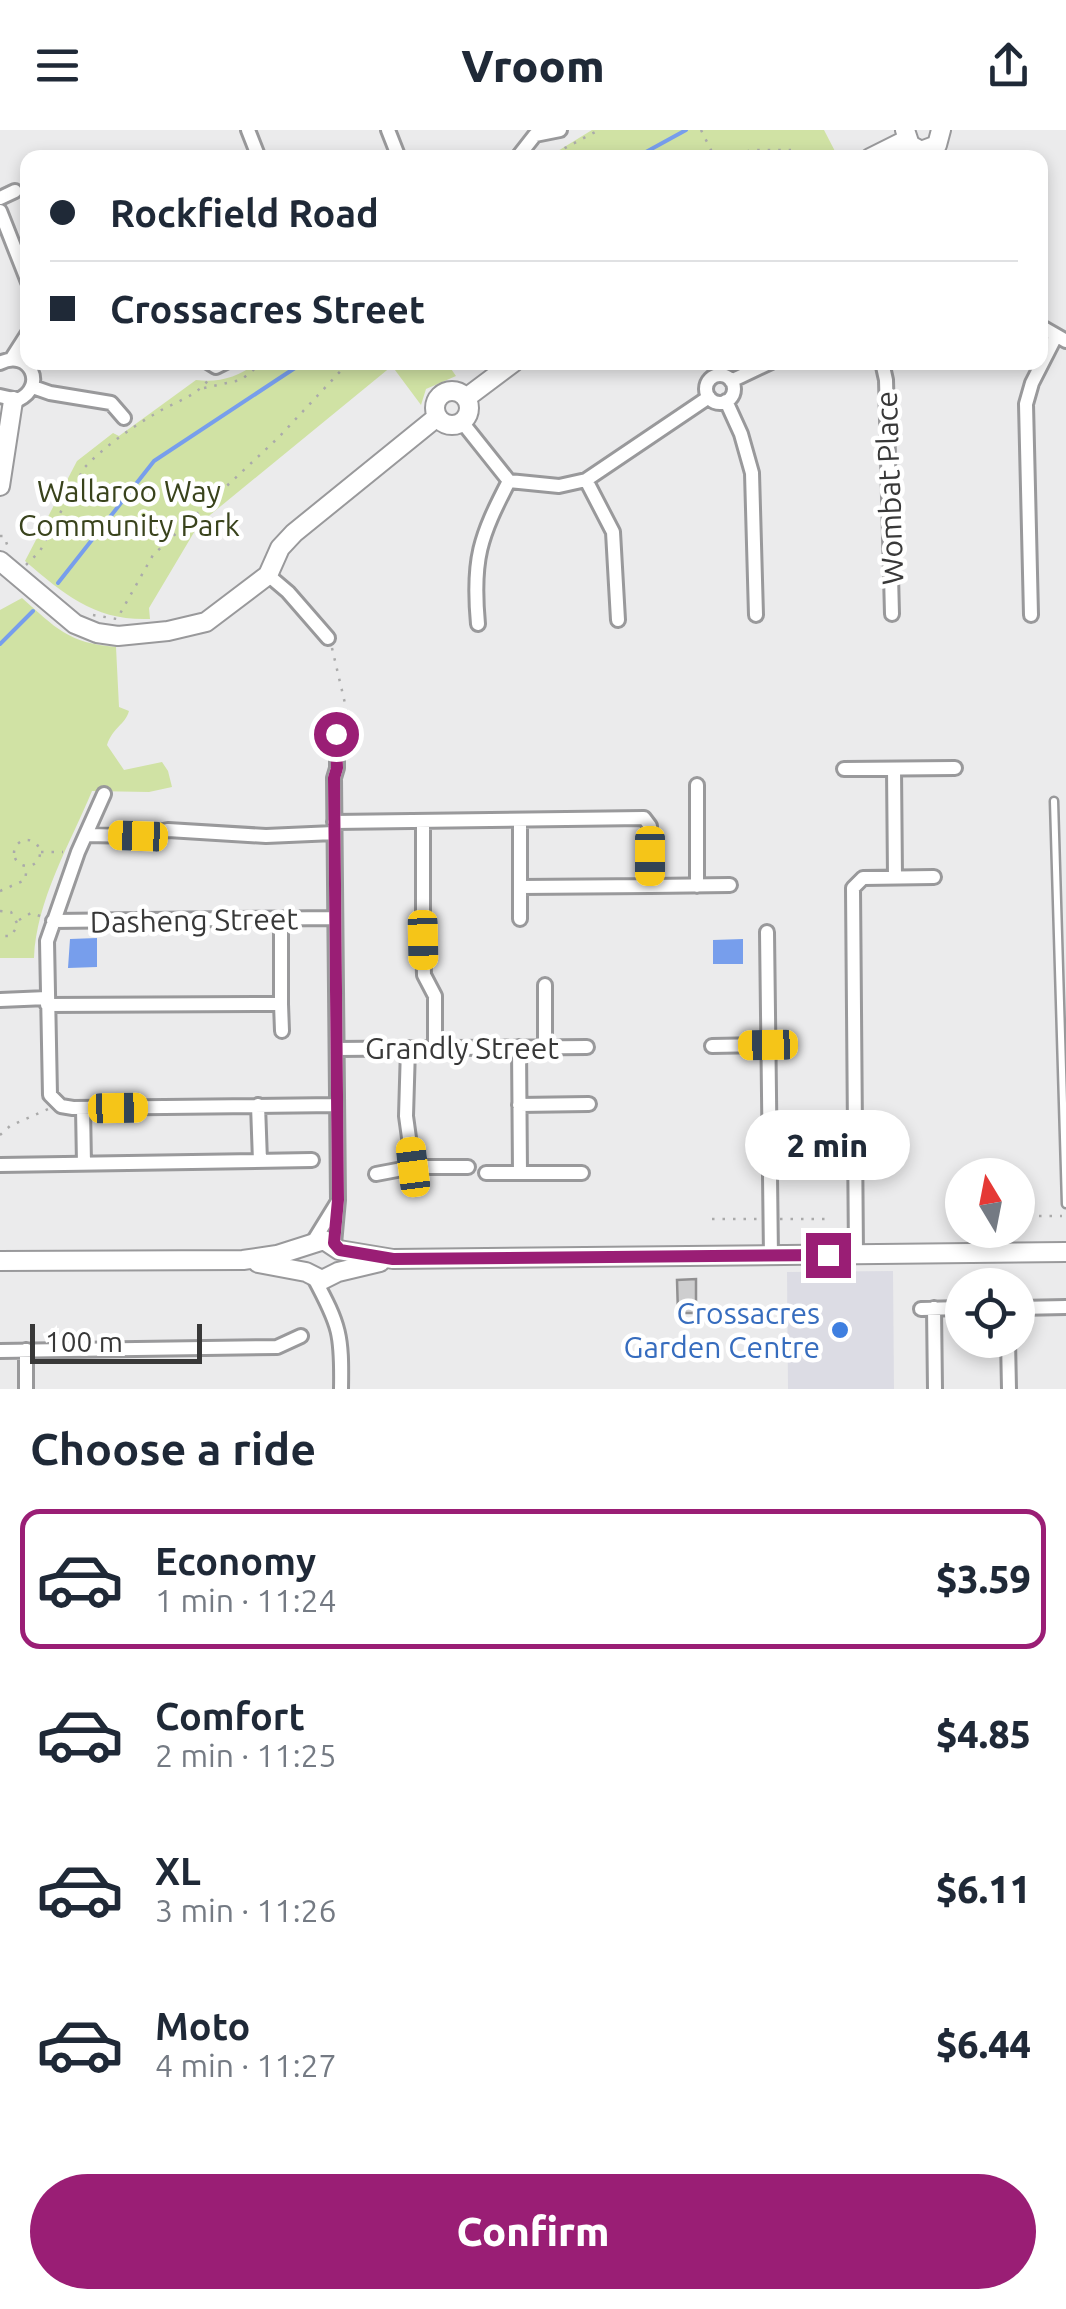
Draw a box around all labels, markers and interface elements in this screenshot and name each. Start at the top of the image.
icon: menu [30,38,85,93]
icon: share [981,38,1036,93]
text: Vroom [461,40,605,91]
text: Rockfield Road [110,192,379,234]
text: Crossacres Street [110,288,425,330]
street label: Wombat Place [869,390,909,586]
park label: Wallaroo Way Community Park [18,474,240,542]
route start [314,712,359,757]
car [107,820,169,852]
car [635,826,665,886]
street label: Dasheng Street [90,901,299,939]
car [407,910,439,970]
car [738,1029,798,1061]
street label: Grandly Street [365,1031,559,1065]
car [88,1092,148,1124]
callout: 2 min [746,1110,910,1180]
text: 2 min [787,1127,868,1163]
car [394,1135,432,1199]
north arrow [945,1158,1035,1248]
map controls [945,1158,1035,1358]
route end [806,1233,851,1278]
button: locate [945,1268,1035,1358]
place label: Crossacres Garden Centre [624,1296,820,1364]
scale bar [30,1319,202,1364]
marker: Crossacres Garden Centre [829,1319,851,1341]
text: 100 m [45,1326,123,1357]
text: Choose a ride [30,1423,316,1474]
icon: car [35,1534,125,1624]
text: Economy [155,1540,316,1582]
text: $3.59 [936,1558,1031,1600]
text: 1 min · 11:24 [155,1582,337,1618]
icon: car [35,1689,125,1779]
text: Comfort [155,1695,305,1737]
text: $4.85 [936,1713,1031,1755]
text: 2 min · 11:25 [155,1737,337,1773]
icon: car [35,1844,125,1934]
text: XL [155,1850,201,1892]
text: $6.11 [936,1868,1031,1910]
text: 3 min · 11:26 [155,1892,337,1928]
icon: car [35,1999,125,2089]
text: Moto [155,2005,250,2047]
text: $6.44 [936,2023,1031,2065]
text: 4 min · 11:27 [155,2047,337,2083]
button: Confirm [30,2174,1036,2289]

